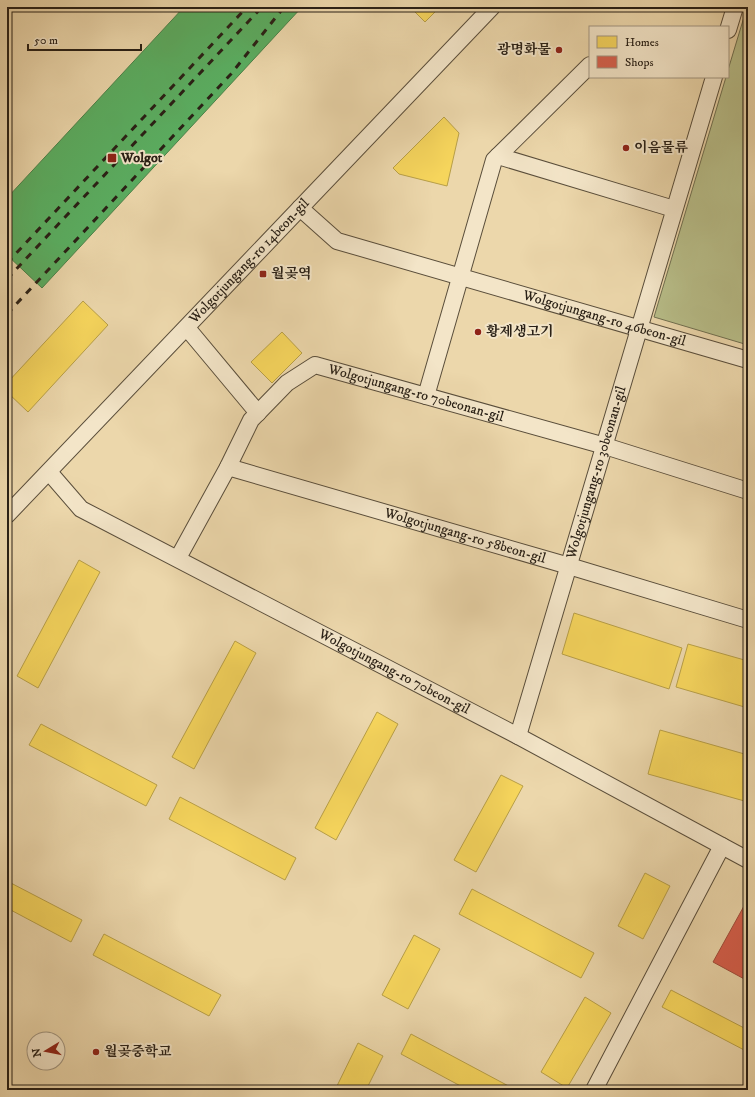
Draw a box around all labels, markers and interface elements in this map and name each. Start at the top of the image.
scale bar [28,26,141,52]
legend [589,26,729,78]
text: 50 m [34,33,58,48]
text: Homes [625,35,659,50]
place label: 광명화물 [497,41,551,59]
marker: 광명화물 [554,45,564,55]
text: Shops [625,55,653,70]
place label: 이음물류 [634,139,689,157]
marker: 이음물류 [621,143,631,153]
place label: Wolgot [120,149,163,167]
marker: Wolgot [106,152,118,164]
street label: Wolgotjungang-ro 14beon-gil [185,194,314,328]
place label: 월곶역 [271,265,312,283]
marker: 월곶역 [258,269,268,279]
street label: Wolgotjungang-ro 46beon-gil [520,286,689,351]
place label: 황제생고기 [486,323,554,341]
marker: 황제생고기 [473,327,483,337]
street label: Wolgotjungang-ro 70beonan-gil [325,360,507,427]
street label: Wolgotjungang-ro 30beonan-gil [562,383,631,562]
street label: Wolgotjungang-ro 58beon-gil [381,504,549,568]
street label: Wolgotjungang-ro 70beon-gil [315,625,474,719]
north arrow [26,1031,66,1071]
place label: 월곶중학교 [104,1043,172,1061]
text: N [29,1047,45,1058]
marker: 월곶중학교 [91,1047,101,1057]

